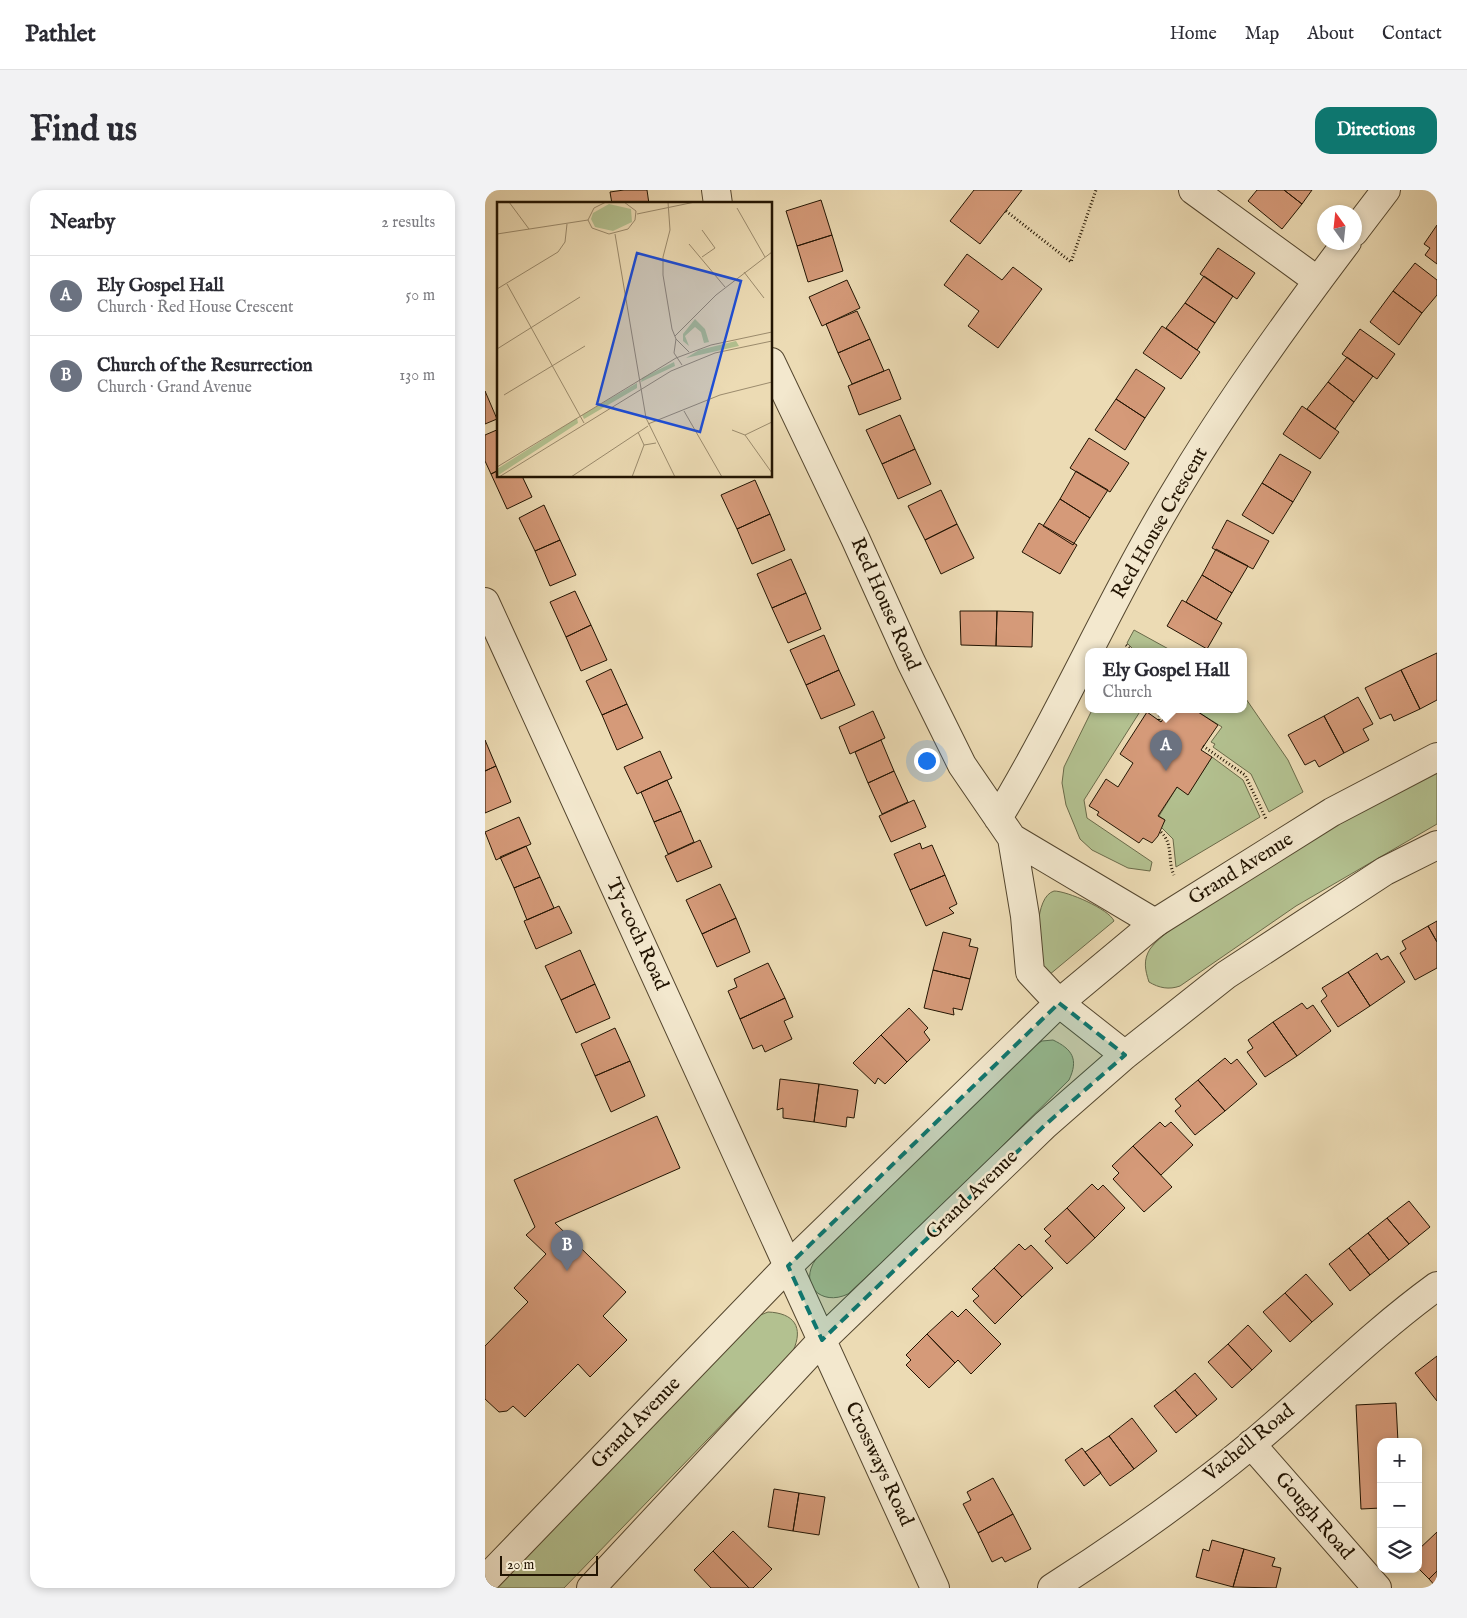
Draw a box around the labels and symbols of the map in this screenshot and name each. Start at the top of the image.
inset map [497,202,773,478]
north arrow [1317,205,1362,250]
street label: Red House Crescent [1106,443,1214,603]
street label: Red House Road [844,534,926,675]
pin: A [1150,730,1182,771]
your location [914,748,940,774]
street label: Grand Avenue [1184,827,1298,911]
street label: Ty-coch Road [600,874,674,994]
street label: Grand Avenue [921,1145,1023,1245]
pin: B [551,1230,583,1271]
street label: Grand Avenue [586,1372,686,1474]
street label: Crossways Road [839,1398,919,1531]
street label: Vachell Road [1198,1399,1300,1488]
street label: Gough Road [1269,1467,1359,1565]
scale bar [500,1553,597,1576]

